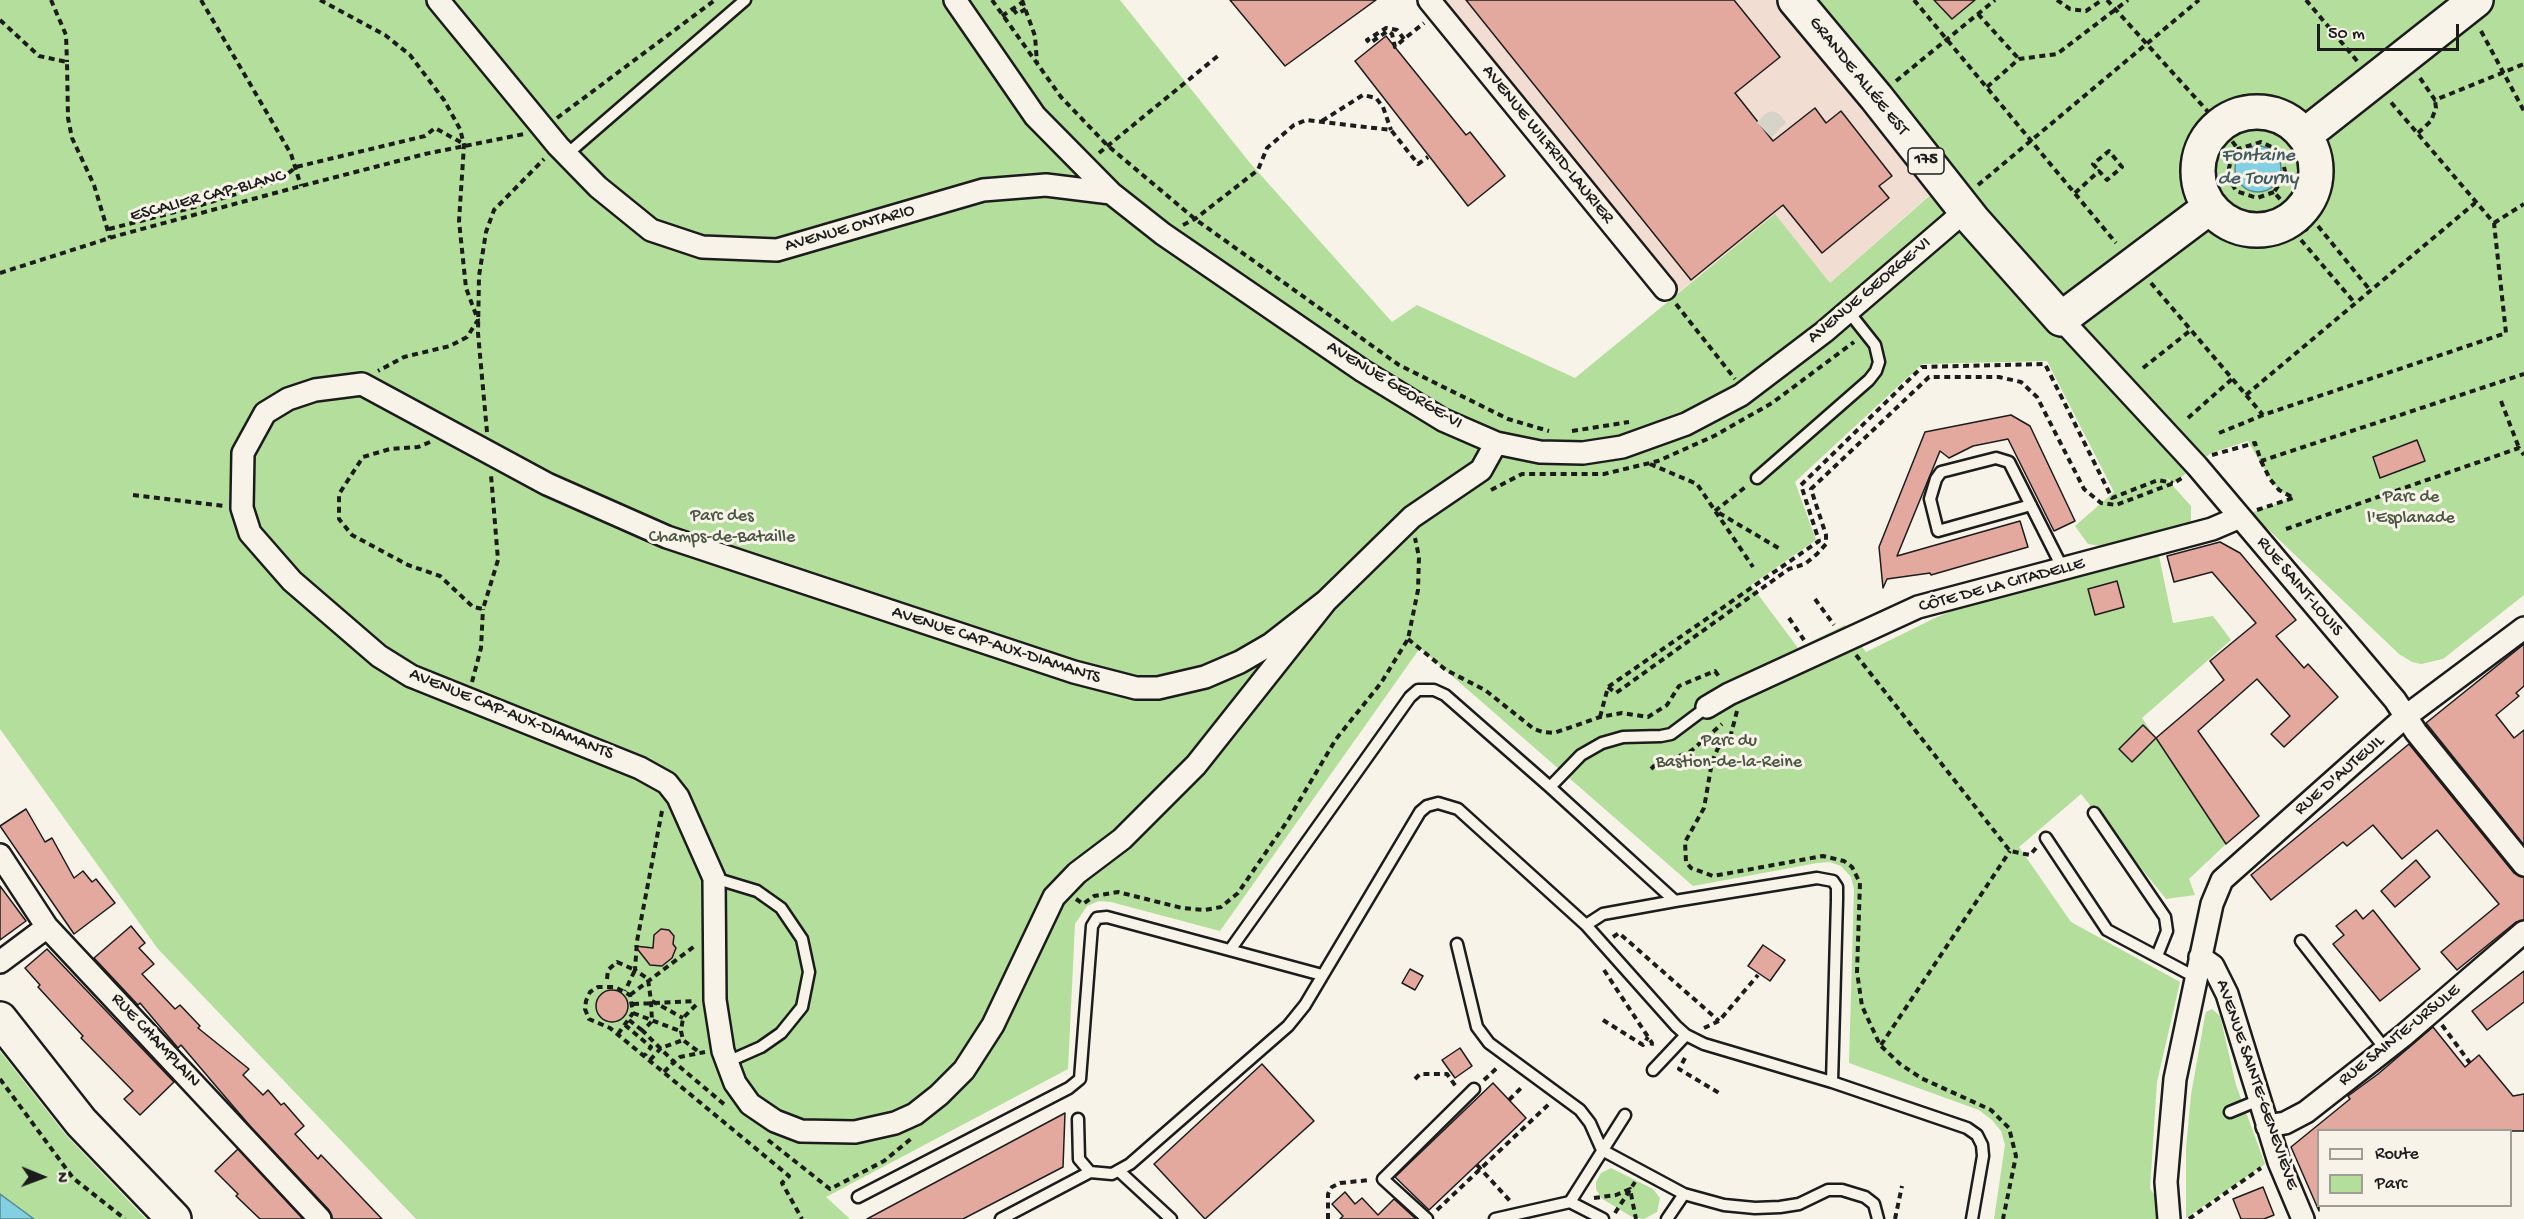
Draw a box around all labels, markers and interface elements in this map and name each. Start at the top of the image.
scale bar [2320,12,2462,50]
street label: GRANDE ALLÉE EST [1803,13,1913,141]
text: 50 m [2328,24,2365,45]
street label: AVENUE WILFRID-LAURIER [1476,61,1618,229]
water label: Fontaine de Tourny [2218,145,2298,192]
road number: 175 [1908,148,1944,174]
street label: ESCALIER CAP-BLANC [128,166,288,228]
street label: AVENUE ONTARIO [783,200,917,258]
street label: AVENUE GEORGE-VI [1804,233,1936,349]
street label: AVENUE GEORGE-VI [1322,337,1466,435]
park label: Parc de l'Esplanade [2367,487,2455,530]
park label: Parc des Champs-de-Bataille [649,506,795,548]
street label: RUE SAINT-LOUIS [2251,533,2347,641]
street label: CÔTE DE LA CITADELLE [1917,553,2087,619]
street label: AVENUE CAP-AUX-DIAMANTS [889,602,1103,690]
street label: AVENUE CAP-AUX-DIAMANTS [406,664,616,766]
park label: Parc du Bastion-de-la-Reine [1656,731,1802,774]
street label: RUE D'AUTEUIL [2291,731,2389,821]
street label: AVENUE SAINTE-GENEVIÈVE [2210,977,2302,1193]
street label: RUE SAINTE-URSULE [2335,980,2465,1092]
street label: RUE CHAMPLAIN [106,989,204,1093]
legend [2317,1129,2512,1207]
text: Route [2375,1144,2419,1165]
north arrow [12,1147,72,1207]
text: N [51,1172,70,1183]
text: Parc [2375,1174,2407,1195]

